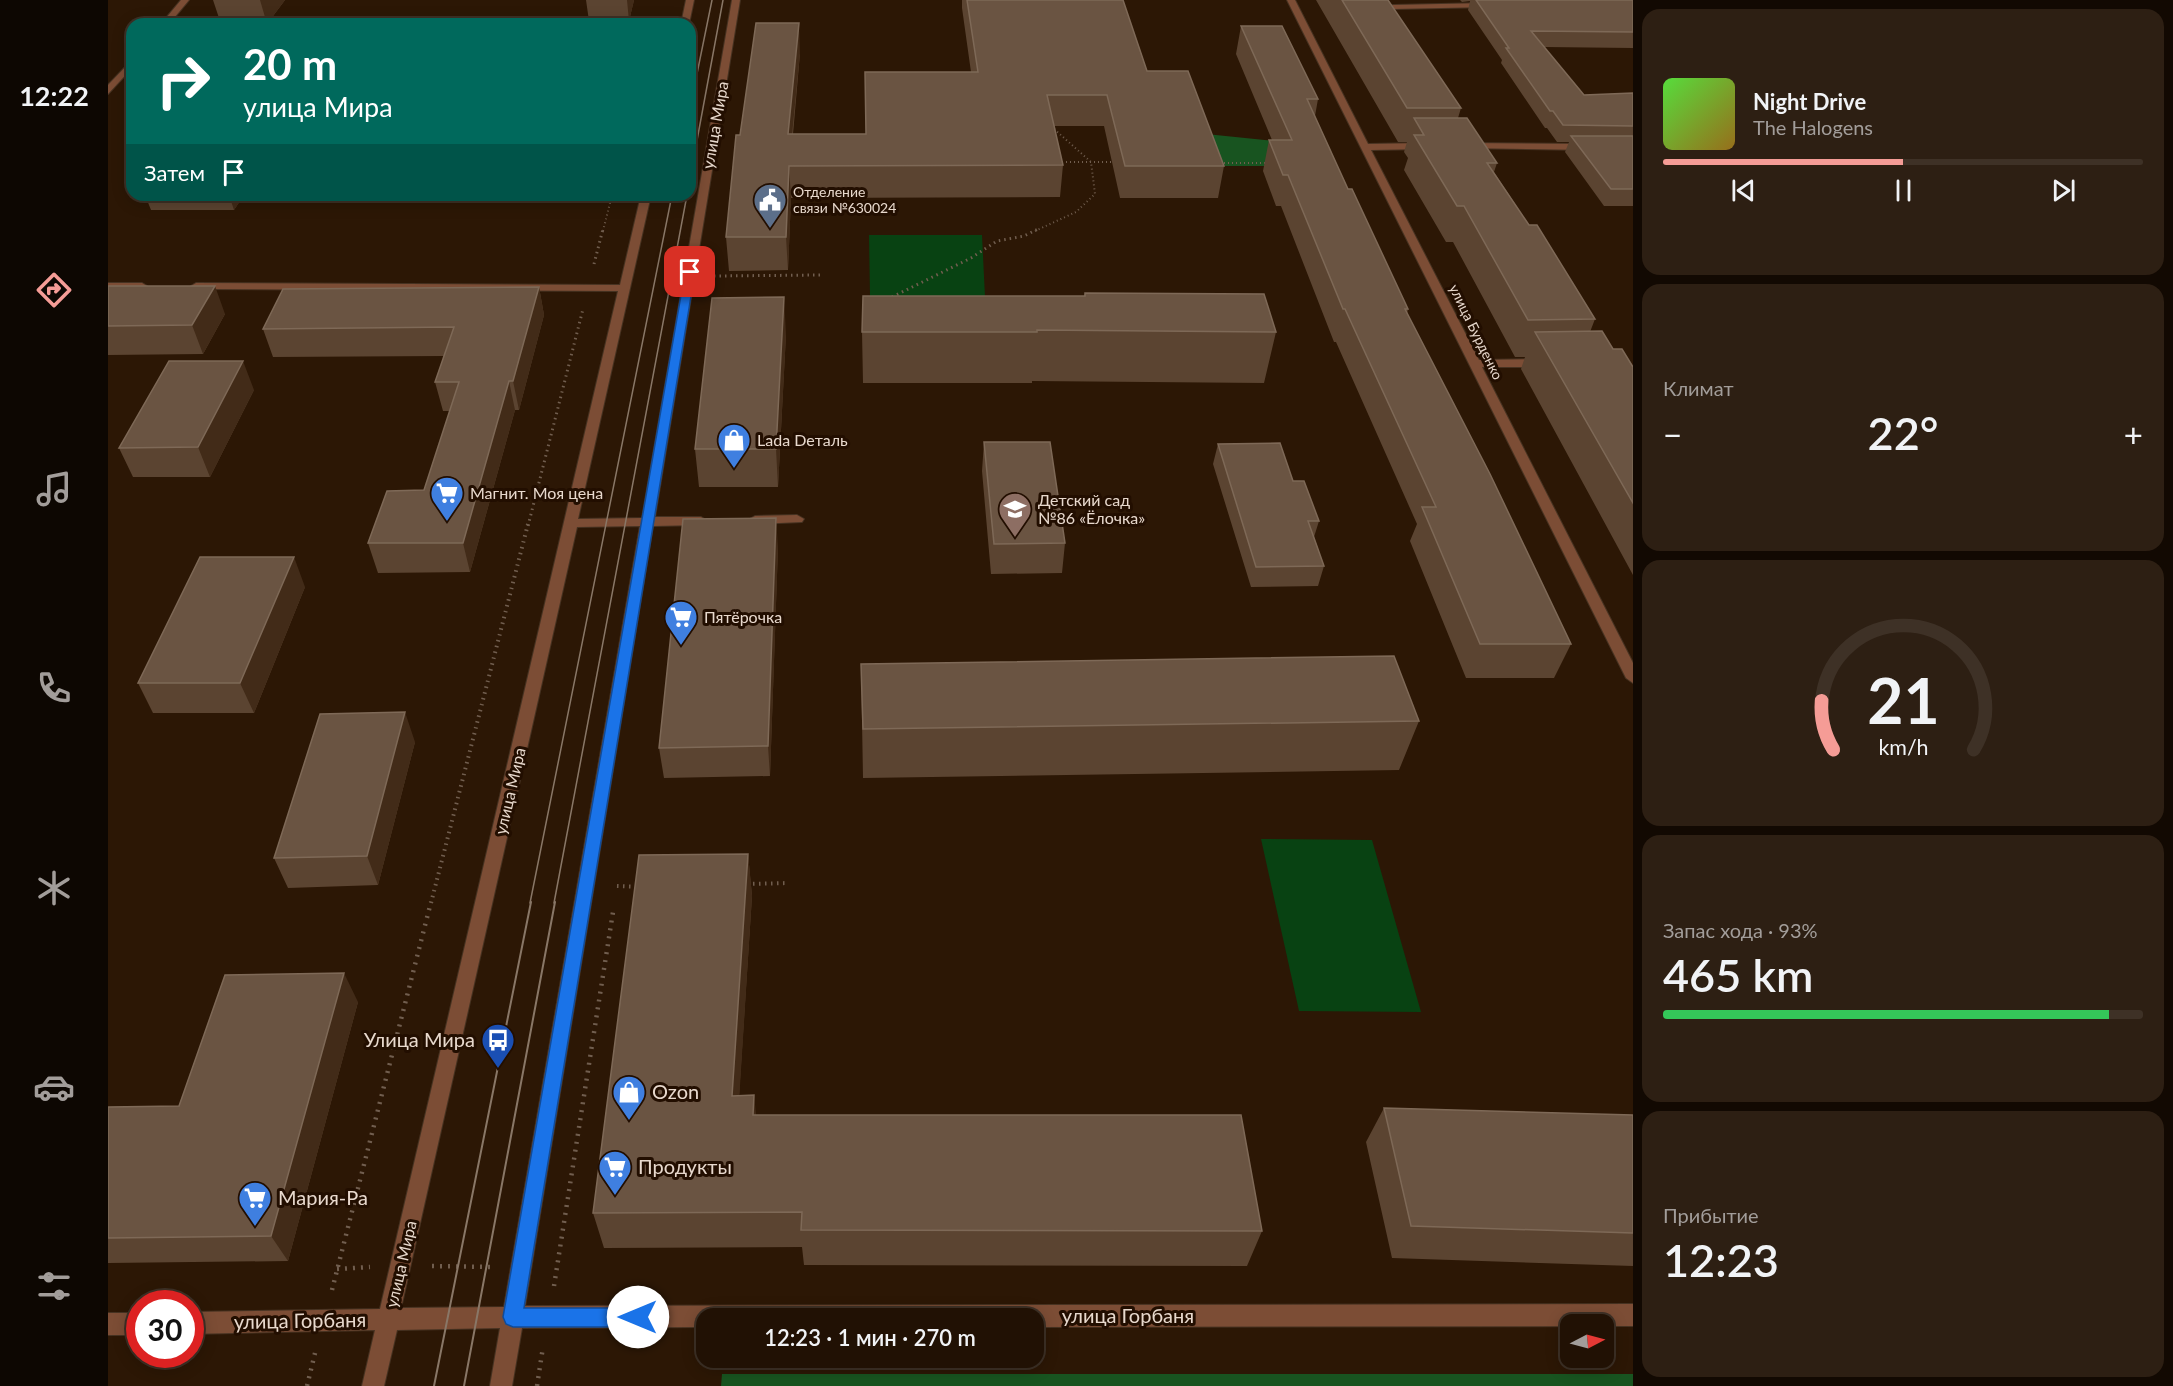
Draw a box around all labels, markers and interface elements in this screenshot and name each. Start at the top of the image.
text: 20 m [243,39,337,89]
icon: right [144,42,222,120]
text: 12:22 [19,79,89,112]
street label: улица Мира [697,80,732,170]
text: Night Drive [1753,88,1866,115]
text: улица Мира [243,90,393,123]
text: The Halogens [1753,115,1873,139]
icon: arrive [217,156,250,189]
text: Затем [144,159,205,186]
icon: previous [1727,174,1760,207]
icon: pause [1887,174,1920,207]
icon: next [2047,174,2080,207]
public building icon: Отделение связи №630024 [752,182,788,229]
place label: Отделение связи №630024 [793,183,896,216]
pin [664,246,715,297]
icon: arrive [673,255,706,288]
icon: directions [33,269,75,311]
street label: улица Бурденко [1446,281,1507,382]
text: Климат [1663,376,1734,400]
text: 22° [1868,406,1938,460]
text: − [1663,414,1682,454]
text: + [2124,414,2143,454]
shop icon: Lada Dеталь [716,422,752,469]
place label: Lada Dеталь [757,430,848,449]
icon: music [33,468,75,510]
supermarket icon: Магнит. Моя цена [429,475,465,522]
place label: Магнит. Моя цена [470,483,603,502]
place label: Детский сад №86 «Ёлочка» [1038,490,1145,527]
school or university icon: Детский сад №86 «Ёлочка» [997,491,1033,538]
supermarket icon: Пятёрочка [663,599,699,646]
place label: Пятёрочка [704,607,782,626]
text: 21 [1867,662,1939,737]
icon: phone [33,667,75,709]
text: km/h [1878,734,1928,760]
street label: улица Мира [490,746,529,836]
icon: climate [33,867,75,909]
text: Запас хода · 93% [1663,918,1818,942]
text: 465 km [1663,948,1813,1002]
bus stop icon: Улица Мира [480,1022,516,1069]
place label: Улица Мира [364,1027,475,1051]
icon: car [33,1066,75,1108]
shop icon: Ozon [611,1074,647,1121]
place label: Ozon [652,1079,699,1103]
supermarket icon: Продукты [597,1149,633,1196]
place label: Продукты [638,1154,732,1178]
supermarket icon: Мария-Ра [237,1180,273,1227]
place label: Мария-Ра [278,1185,368,1209]
text: Прибытие [1663,1203,1759,1227]
street label: улица Мира [381,1219,420,1309]
text: 12:23 [1663,1233,1779,1287]
icon: filters [33,1265,75,1307]
position arrow [606,1285,670,1349]
speed limit sign: 30 [126,1290,204,1368]
street label: улица Горбаня [1062,1303,1194,1327]
street label: улица Горбаня [234,1307,366,1333]
north arrow [1560,1314,1614,1368]
map controls [1560,1314,1614,1368]
text: 12:23 · 1 мин · 270 m [764,1324,976,1351]

